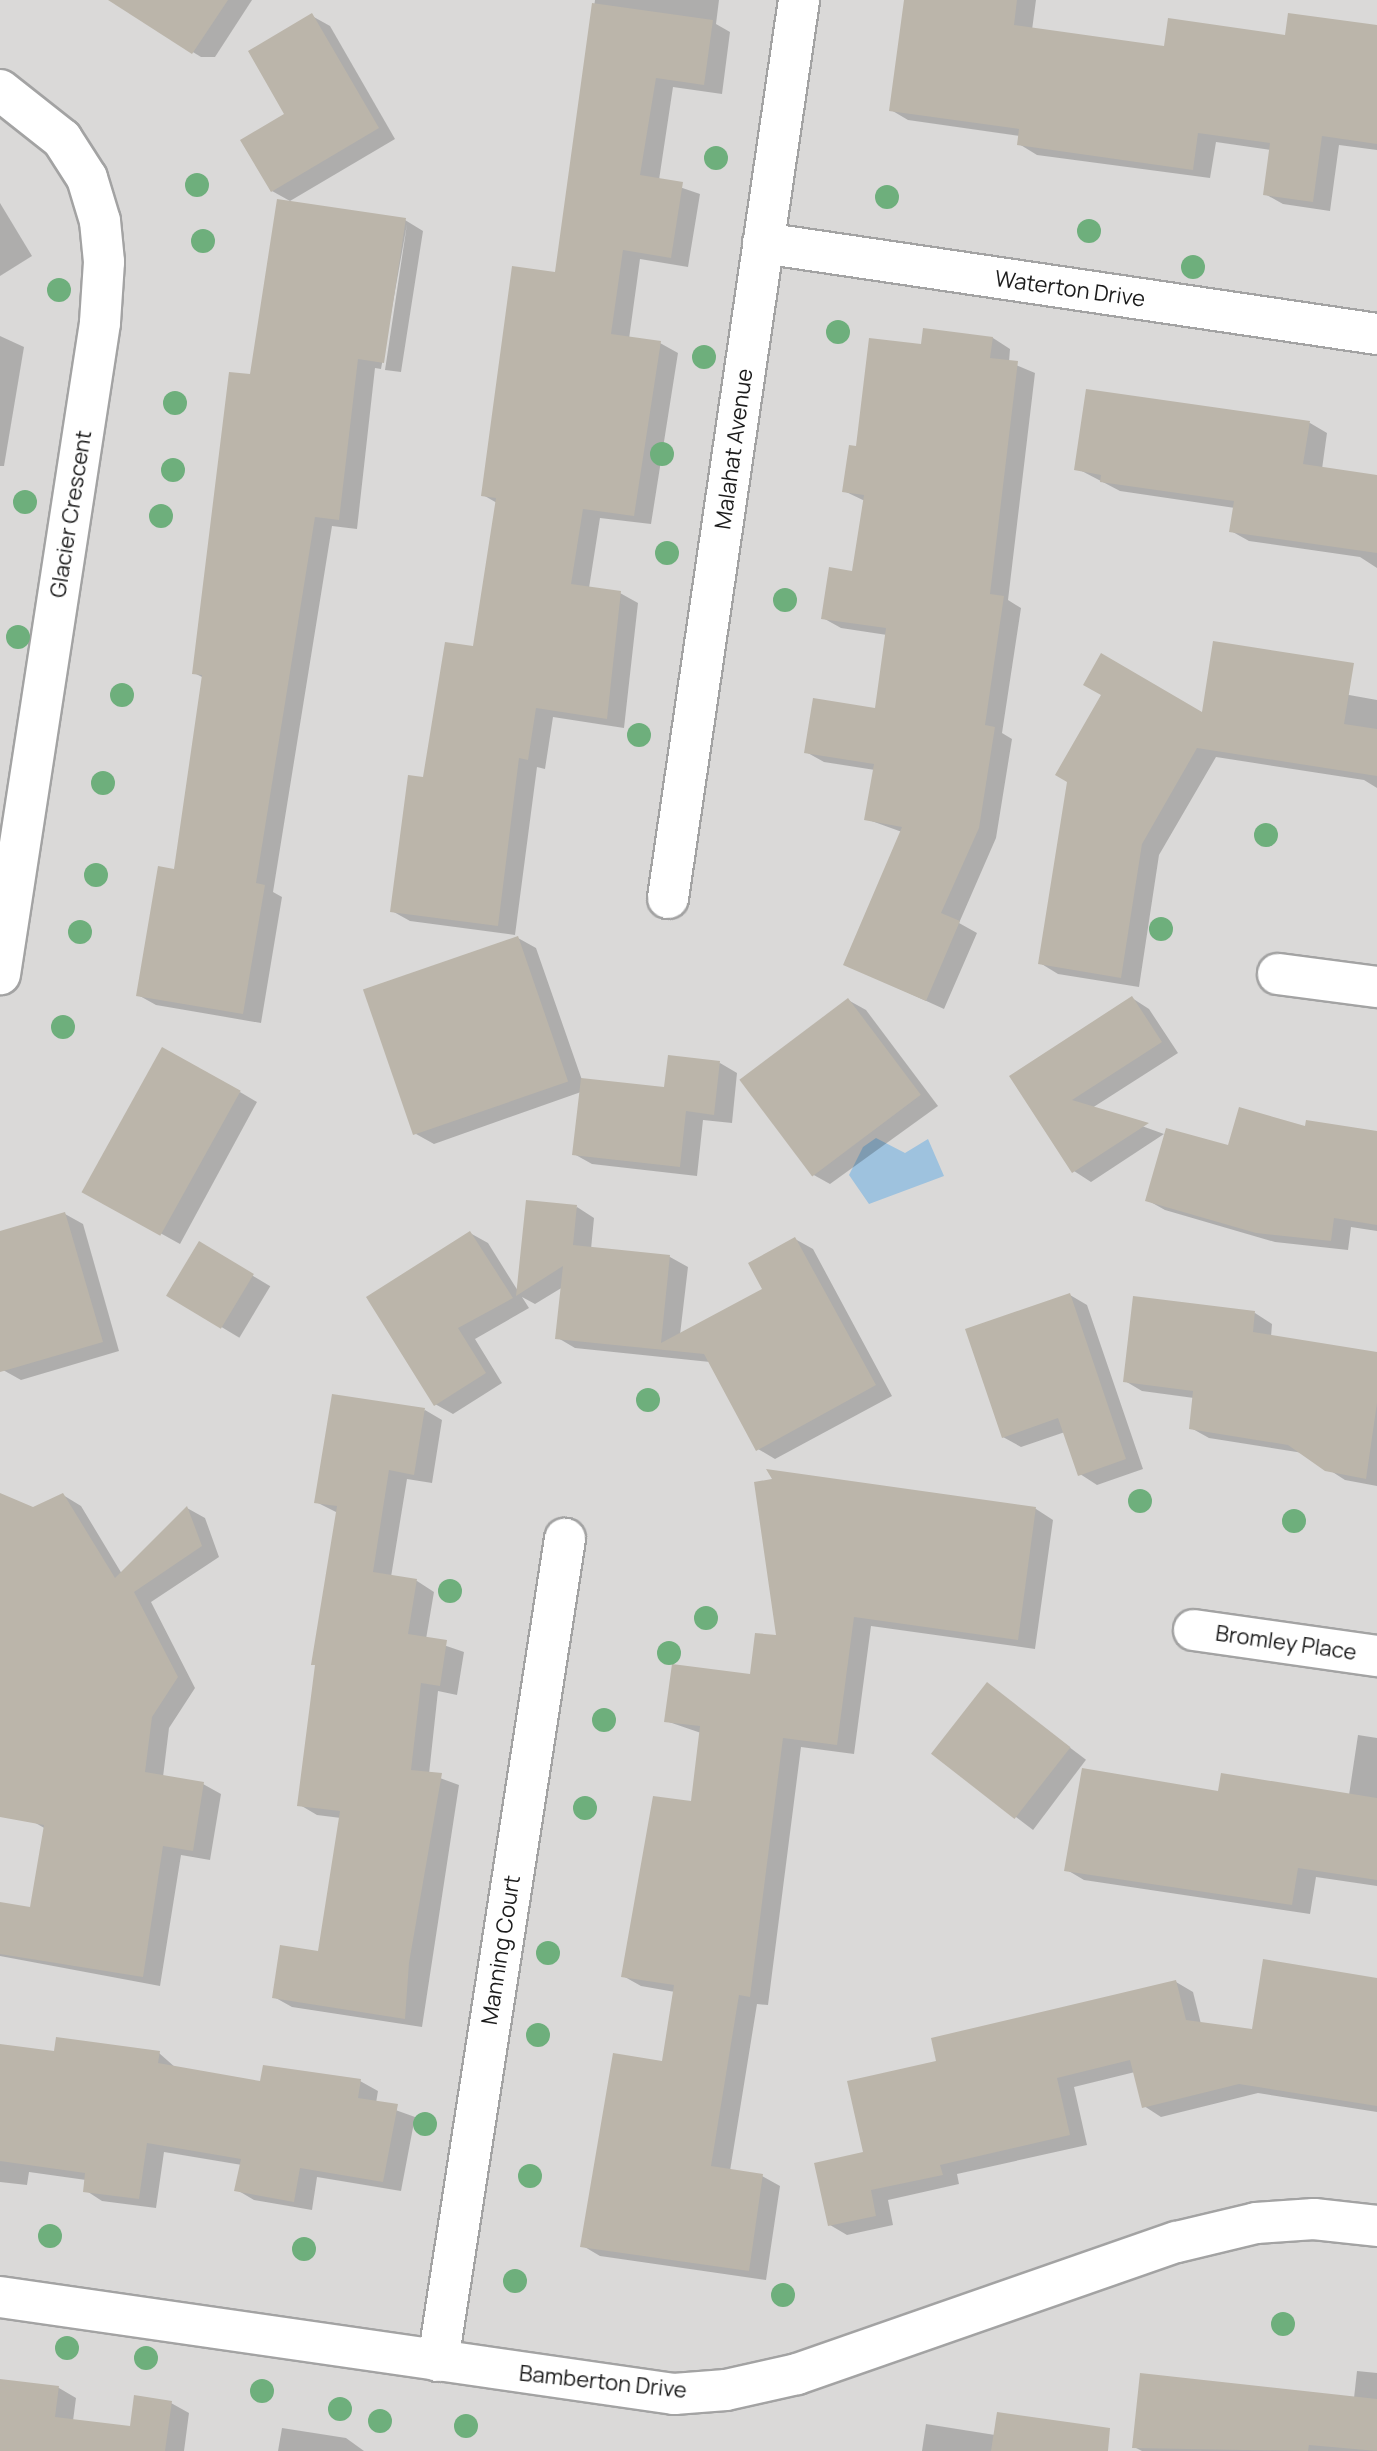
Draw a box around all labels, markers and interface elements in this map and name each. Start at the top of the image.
street label: Waterton Drive [993,265,1147,313]
street label: Malahat Avenue [710,367,758,531]
street label: Glacier Crescent [45,428,97,600]
street label: Bromley Place [1214,1620,1358,1666]
street label: Manning Court [476,1873,526,2027]
street label: Bamberton Drive [518,2360,688,2404]

